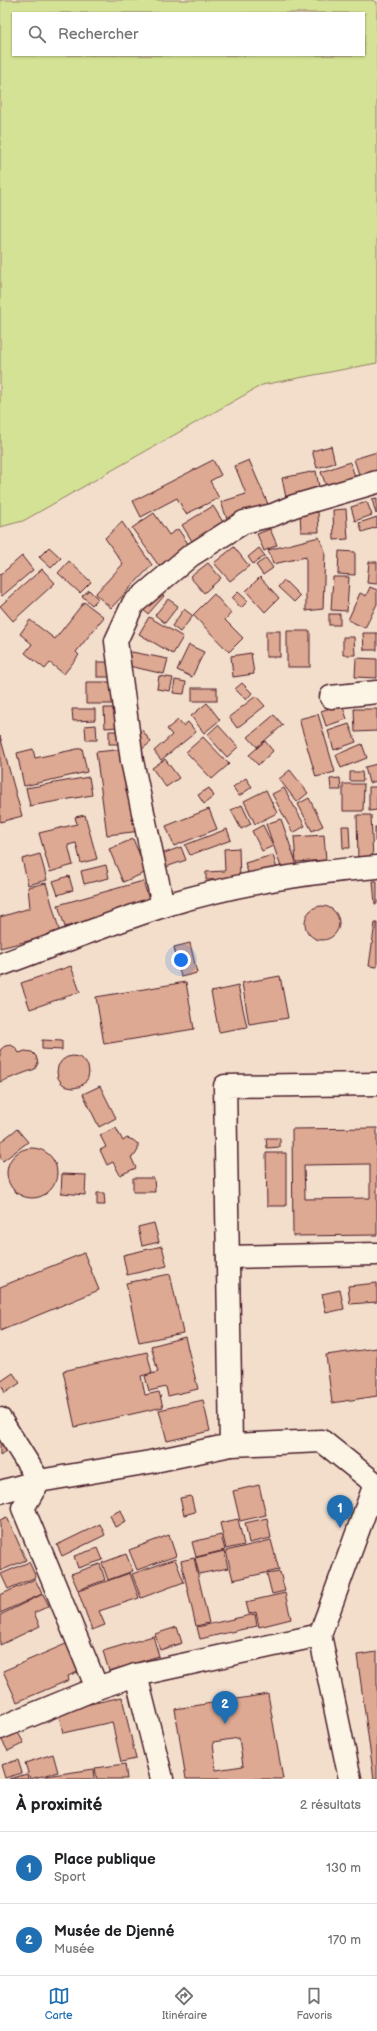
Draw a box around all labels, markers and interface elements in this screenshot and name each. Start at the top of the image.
search box [12,12,365,56]
icon: search [26,23,48,45]
text: Rechercher [58,25,138,44]
your location [171,950,191,970]
pin: 1 [327,1495,353,1528]
pin: 2 [212,1691,238,1724]
text: À proximité [16,1795,102,1815]
text: 2 résultats [300,1797,361,1813]
text: Place publique [54,1850,156,1869]
text: 1 [26,1860,32,1876]
text: 130 m [326,1860,361,1876]
text: Sport [54,1869,86,1885]
text: Musée de Djenné [54,1922,174,1941]
text: 2 [25,1932,33,1948]
text: 170 m [328,1932,361,1948]
text: Musée [54,1941,94,1957]
tab: Carte [45,1985,72,2022]
tab: Itinéraire [162,1985,207,2022]
tab: Favoris [296,1985,332,2022]

